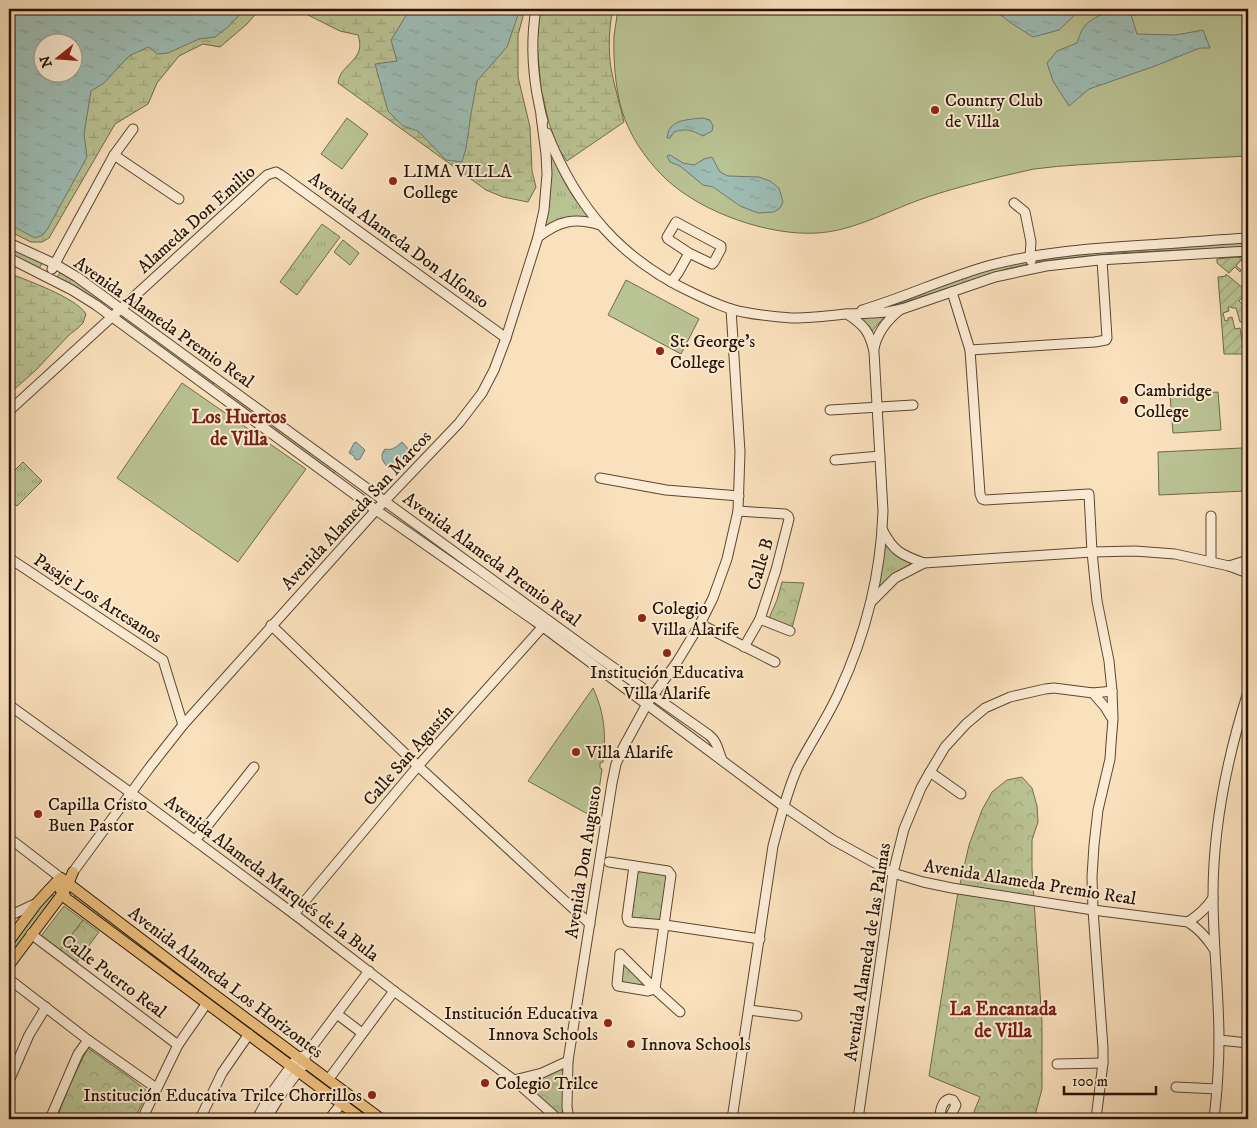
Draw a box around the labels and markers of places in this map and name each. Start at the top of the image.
place label: Country Club de Villa [945,90,1043,133]
marker: Country Club de Villa [929,104,941,116]
place label: LIMA VILLA College [403,161,512,204]
marker: LIMA VILLA College [387,175,399,187]
place label: St. George's College [670,331,755,374]
marker: St. George's College [654,345,666,357]
place label: Cambridge College [1134,380,1212,423]
marker: Cambridge College [1118,394,1130,406]
place label: Colegio Villa Alarife [651,598,739,641]
marker: Colegio Villa Alarife [636,612,648,624]
marker: Institución Educativa Villa Alarife [661,647,673,659]
place label: Institución Educativa Villa Alarife [590,662,744,705]
place label: Villa Alarife [585,742,673,764]
marker: Villa Alarife [570,746,582,758]
place label: Capilla Cristo Buen Pastor [48,794,148,837]
marker: Capilla Cristo Buen Pastor [32,808,44,820]
place label: Institución Educativa Innova Schools [444,1003,598,1046]
marker: Institución Educativa Innova Schools [602,1017,614,1029]
place label: Innova Schools [641,1034,751,1056]
marker: Innova Schools [625,1038,637,1050]
place label: Colegio Trilce [495,1073,598,1095]
marker: Colegio Trilce [479,1077,491,1089]
place label: Institución Educativa Trilce Chorrillos [83,1085,362,1107]
marker: Institución Educativa Trilce Chorrillos [366,1089,378,1101]

